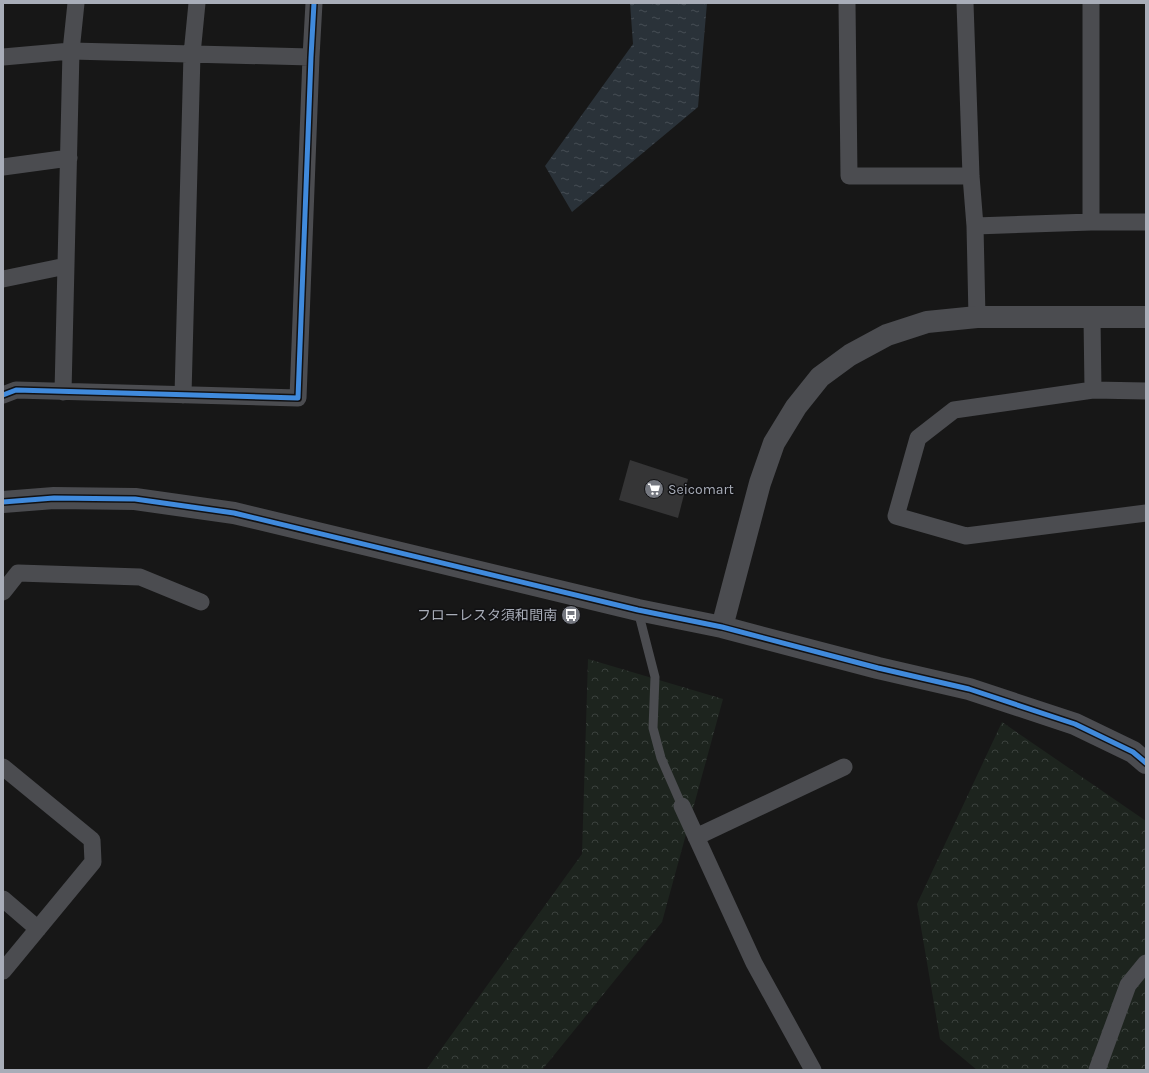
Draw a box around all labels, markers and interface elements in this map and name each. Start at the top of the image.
supermarket icon: Seicomart [643,478,665,500]
place label: Seicomart [668,481,734,498]
bus stop icon: フローレスタ須和間南 [560,604,582,626]
place label: フローレスタ須和間南 [417,607,557,624]

